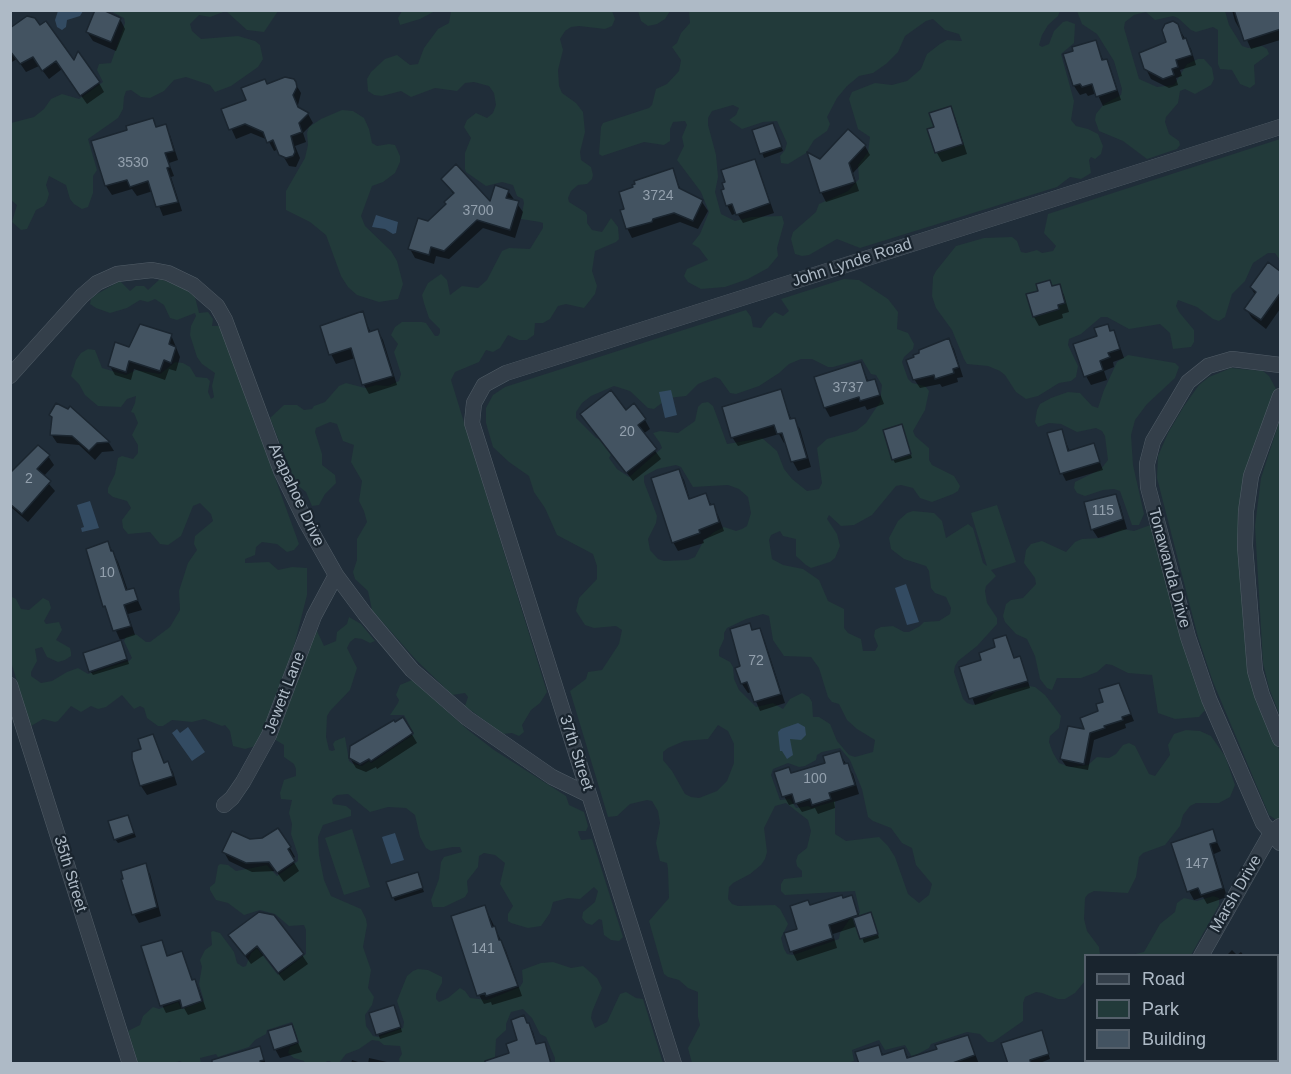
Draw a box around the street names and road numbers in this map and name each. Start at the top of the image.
street label: John Lynde Road [790,235,914,291]
street label: Arapahoe Drive [264,441,328,549]
street label: Tonawanda Drive [1144,506,1194,630]
street label: Jewett Lane [261,649,309,737]
street label: 37th Street [555,713,597,793]
street label: 35th Street [49,834,91,914]
street label: Marsh Drive [1206,852,1266,936]

